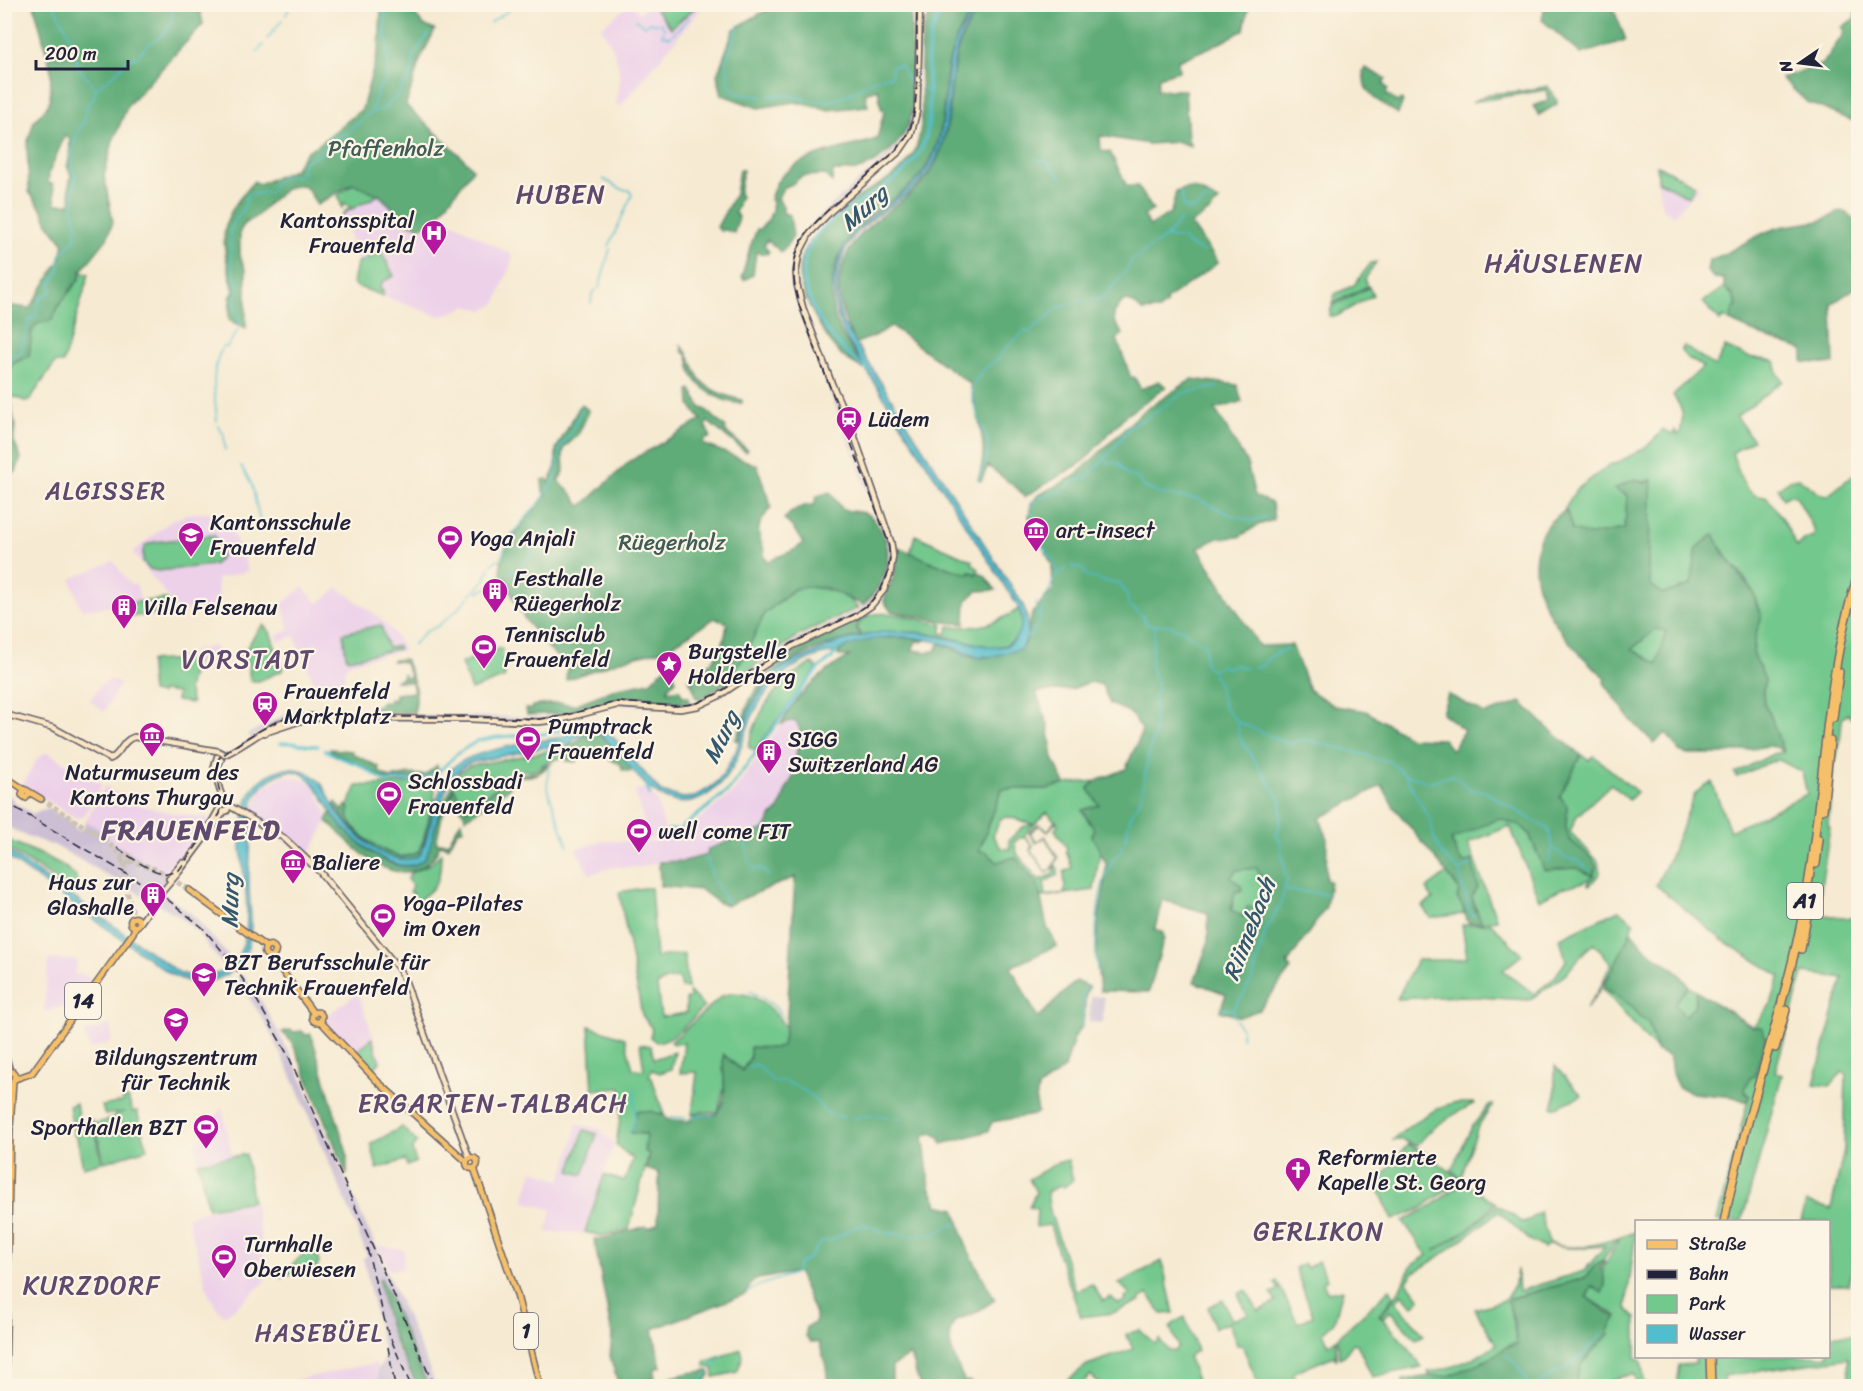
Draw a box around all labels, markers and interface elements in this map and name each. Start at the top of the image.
scale bar [36,33,128,71]
north arrow [1770,33,1830,93]
text: 200 m [45,38,97,70]
text: N [1770,57,1802,76]
park label: Pfaffenholz [328,129,445,168]
district label: HUBEN [516,171,606,217]
water label: Murg [830,172,900,242]
place label: Kantonsspital Frauenfeld [280,201,415,265]
hospital icon: Kantonsspital Frauenfeld [419,218,449,256]
district label: HÄUSLENEN [1484,240,1644,286]
place label: Lüdem [868,400,930,439]
station icon: Lüdem [834,404,864,442]
district label: ALGISSER [44,470,167,512]
place label: Kantonsschule Frauenfeld [210,503,351,567]
place label: art-insect [1056,511,1156,550]
museum icon: art-insect [1021,515,1051,553]
place label: Yoga Anjali [470,519,576,558]
school or university icon: Kantonsschule Frauenfeld [176,520,206,558]
sports icon: Yoga Anjali [435,523,465,561]
park label: Rüegerholz [618,523,726,562]
place label: Festhalle Rüegerholz [514,559,622,623]
building icon: Festhalle Rüegerholz [480,576,510,614]
place label: Villa Felsenau [144,588,278,627]
building icon: Villa Felsenau [109,592,139,630]
place label: Tennisclub Frauenfeld [504,615,610,679]
sports icon: Tennisclub Frauenfeld [469,632,499,670]
place label: Burgstelle Holderberg [688,632,796,696]
district label: VORSTADT [181,636,315,682]
place icon: Burgstelle Holderberg [654,649,684,687]
place label: Frauenfeld Marktplatz [284,672,391,736]
station icon: Frauenfeld Marktplatz [250,689,280,727]
water label: Murg [690,701,753,771]
place label: Pumptrack Frauenfeld [548,707,654,771]
museum icon: Naturmuseum des Kantons Thurgau [137,720,167,758]
place label: SIGG Switzerland AG [788,720,938,784]
sports icon: Pumptrack Frauenfeld [513,724,543,762]
building icon: SIGG Switzerland AG [754,737,784,775]
place label: Naturmuseum des Kantons Thurgau [65,753,240,817]
place label: Schlossbadi Frauenfeld [408,762,523,826]
sports icon: Schlossbadi Frauenfeld [374,779,404,817]
district label: FRAUENFELD [100,805,281,854]
place label: well come FIT [658,812,792,851]
sports icon: well come FIT [624,816,654,854]
place label: Baliere [312,843,380,882]
museum icon: Baliere [278,847,308,885]
place label: Haus zur Glashalle [47,863,135,927]
water label: Riimebach [1210,869,1289,987]
water label: Murg [209,871,252,929]
building icon: Haus zur Glashalle [138,880,168,918]
road number: A1 [1787,883,1823,919]
place label: Yoga-Pilates im Oxen [403,884,524,948]
sports icon: Yoga-Pilates im Oxen [368,901,398,939]
place label: BZT Berufsschule für Technik Frauenfeld [224,943,431,1007]
school or university icon: BZT Berufsschule für Technik Frauenfeld [189,960,219,998]
road number: 14 [65,983,101,1019]
school or university icon: Bildungszentrum für Technik [161,1005,191,1043]
place label: Bildungszentrum für Technik [94,1038,258,1102]
district label: ERGARTEN-TALBACH [358,1080,628,1126]
place label: Sporthallen BZT [31,1108,187,1147]
sports icon: Sporthallen BZT [191,1112,221,1150]
place label: Reformierte Kapelle St. Georg [1318,1138,1486,1202]
church icon: Reformierte Kapelle St. Georg [1283,1155,1313,1193]
district label: GERLIKON [1253,1208,1385,1254]
legend [1635,1220,1830,1358]
place label: Turnhalle Oberwiesen [244,1225,356,1289]
text: Straße [1689,1228,1746,1260]
sports icon: Turnhalle Oberwiesen [209,1242,239,1280]
text: Bahn [1689,1258,1729,1290]
district label: KURZDORF [23,1262,162,1308]
text: Park [1689,1288,1726,1320]
district label: HASEBÜEL [255,1312,383,1354]
road number: 1 [514,1313,538,1349]
text: Wasser [1689,1318,1747,1350]

